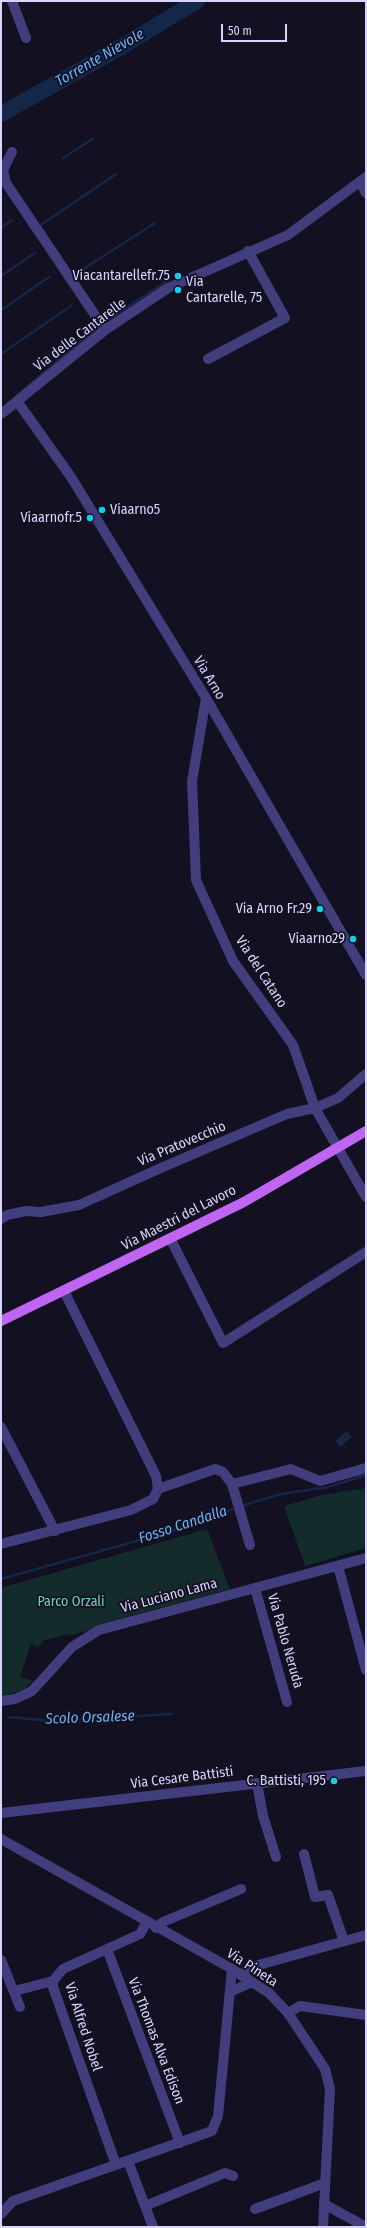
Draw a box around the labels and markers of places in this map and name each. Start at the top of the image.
place label: Viacantarellefr.75 [72,268,170,284]
marker: Viacantarellefr.75 [173,271,183,281]
place label: Via Cantarelle, 75 [186,274,262,306]
marker: Via Cantarelle, 75 [173,285,183,295]
place label: Viaarno5 [110,502,160,518]
marker: Viaarno5 [97,505,107,515]
place label: Viaarnofr.5 [20,510,82,526]
marker: Viaarnofr.5 [85,513,95,523]
place label: Via Arno Fr.29 [236,901,312,917]
marker: Via Arno Fr.29 [315,904,325,914]
place label: Viaarno29 [288,931,345,947]
marker: Viaarno29 [348,934,358,944]
place label: C. Battisti, 195 [246,1773,326,1789]
marker: C. Battisti, 195 [329,1776,339,1786]

